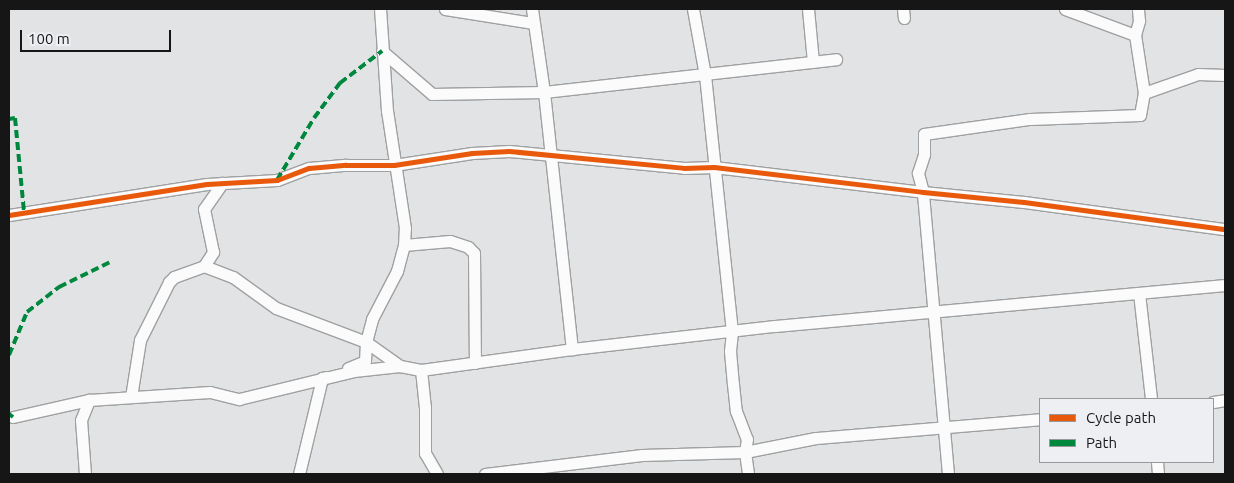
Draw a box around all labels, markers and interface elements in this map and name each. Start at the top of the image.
scale bar [22,20,174,52]
text: 100 m [28,30,70,47]
legend [1039,398,1214,463]
text: Cycle path [1086,409,1156,426]
text: Path [1086,434,1117,451]

